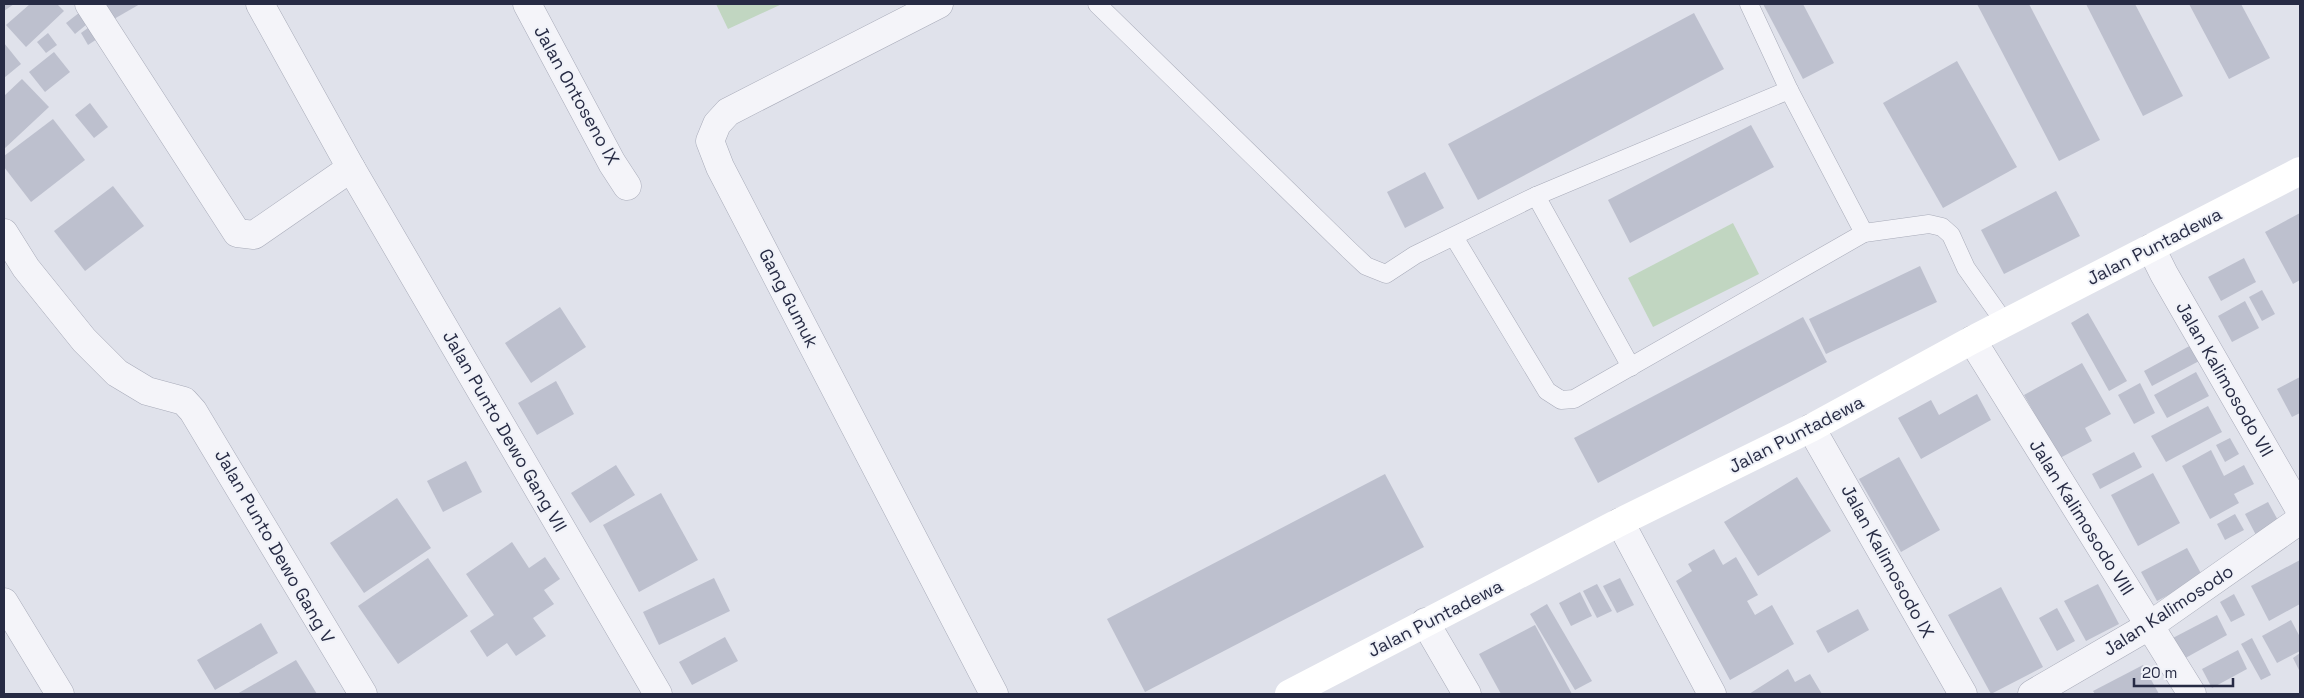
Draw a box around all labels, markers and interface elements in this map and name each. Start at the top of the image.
street label: Jalan Ontoseno IX [529,21,625,169]
street label: Jalan Puntadewa [2083,202,2225,290]
street label: Gang Gumuk [754,244,824,352]
street label: Jalan Kalimosodo VII [2171,297,2279,461]
street label: Jalan Punto Dewo Gang VII [438,326,572,536]
street label: Jalan Puntadewa [1725,390,1867,478]
street label: Jalan Kalimosodo VIII [2025,435,2139,599]
street label: Jalan Punto Dewo Gang V [210,445,340,647]
street label: Jalan Kalimosodo IX [1836,480,1940,642]
street label: Jalan Kalimosodo [2098,559,2238,661]
street label: Jalan Puntadewa [1364,574,1506,662]
scale bar [2134,656,2233,688]
text: 20 m [2142,663,2177,682]

